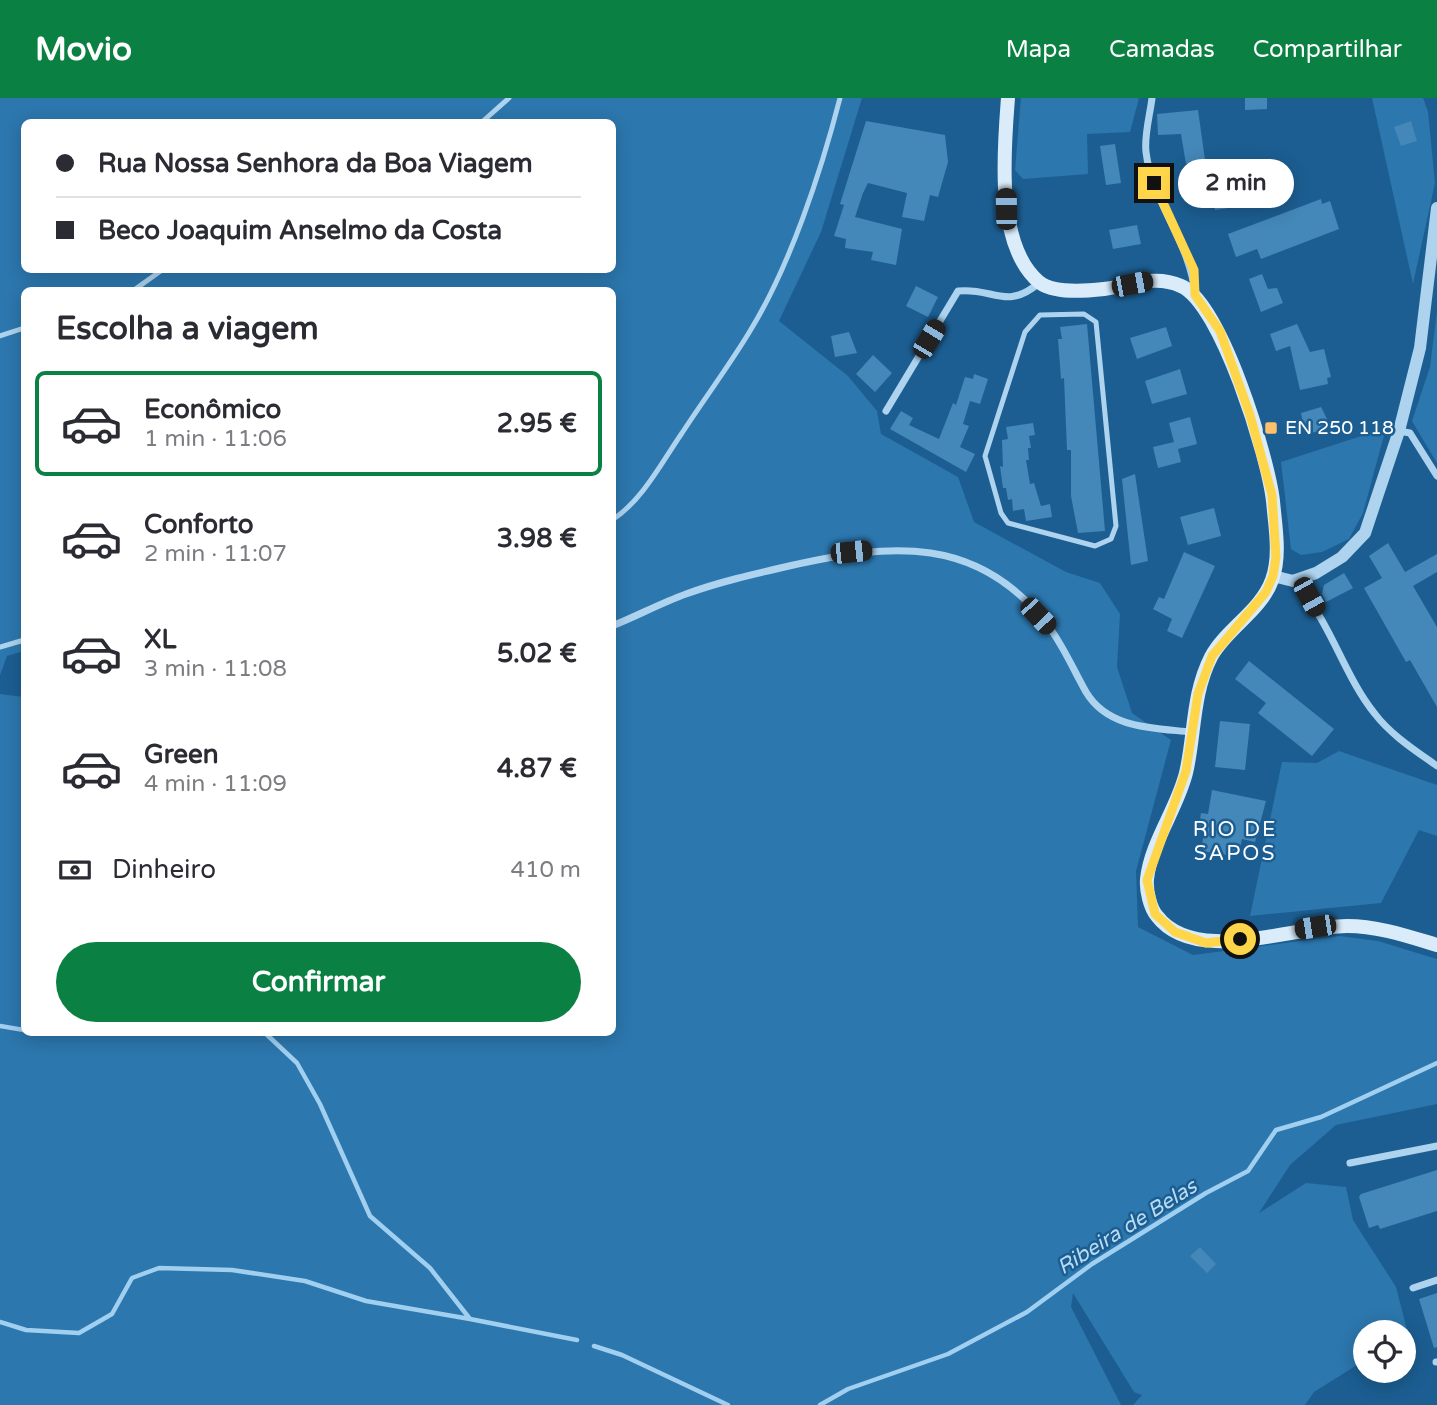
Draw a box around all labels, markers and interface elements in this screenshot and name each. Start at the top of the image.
text: Movio [35,30,132,69]
text: Mapa [1006,35,1071,64]
text: Camadas [1109,35,1215,64]
text: Compartilhar [1253,35,1402,64]
text: Rua Nossa Senhora da Boa Viagem [98,148,533,179]
callout: 2 min [1178,158,1294,208]
route end [1138,167,1170,199]
text: 2 min [1205,169,1267,197]
car [996,188,1017,230]
text: Beco Joaquim Anselmo da Costa [98,215,502,246]
car [1110,270,1155,298]
text: Escolha a viagem [56,310,319,348]
car [910,316,949,362]
icon: car [60,392,123,455]
text: Econômico [144,394,281,425]
text: 2.95 € [497,408,577,439]
place label: EN 250 118 [1285,417,1394,439]
marker: EN 250 118 [1263,420,1279,436]
text: 1 min · 11:06 [144,425,287,453]
icon: car [60,507,123,570]
text: Conforto [144,509,253,540]
text: 3.98 € [497,523,577,554]
car [830,539,873,565]
text: 2 min · 11:07 [144,540,287,568]
car [1290,574,1329,620]
car [1016,593,1061,639]
icon: car [60,622,123,685]
text: XL [144,624,176,655]
text: 5.02 € [497,638,577,669]
text: 3 min · 11:08 [144,655,287,683]
icon: car [60,737,123,800]
text: Green [144,739,219,770]
text: 4.87 € [497,753,577,784]
text: 4 min · 11:09 [144,770,287,798]
district label: RIO DE SAPOS [1193,817,1277,866]
icon: cash [56,851,94,889]
text: Dinheiro [112,854,216,885]
text: 410 m [511,856,581,884]
car [1293,913,1338,941]
route start [1224,923,1256,955]
button: Confirmar [56,942,581,1022]
water label: Ribeira de Belas [1053,1173,1203,1280]
map controls [1353,1320,1416,1383]
button: locate [1353,1320,1416,1383]

